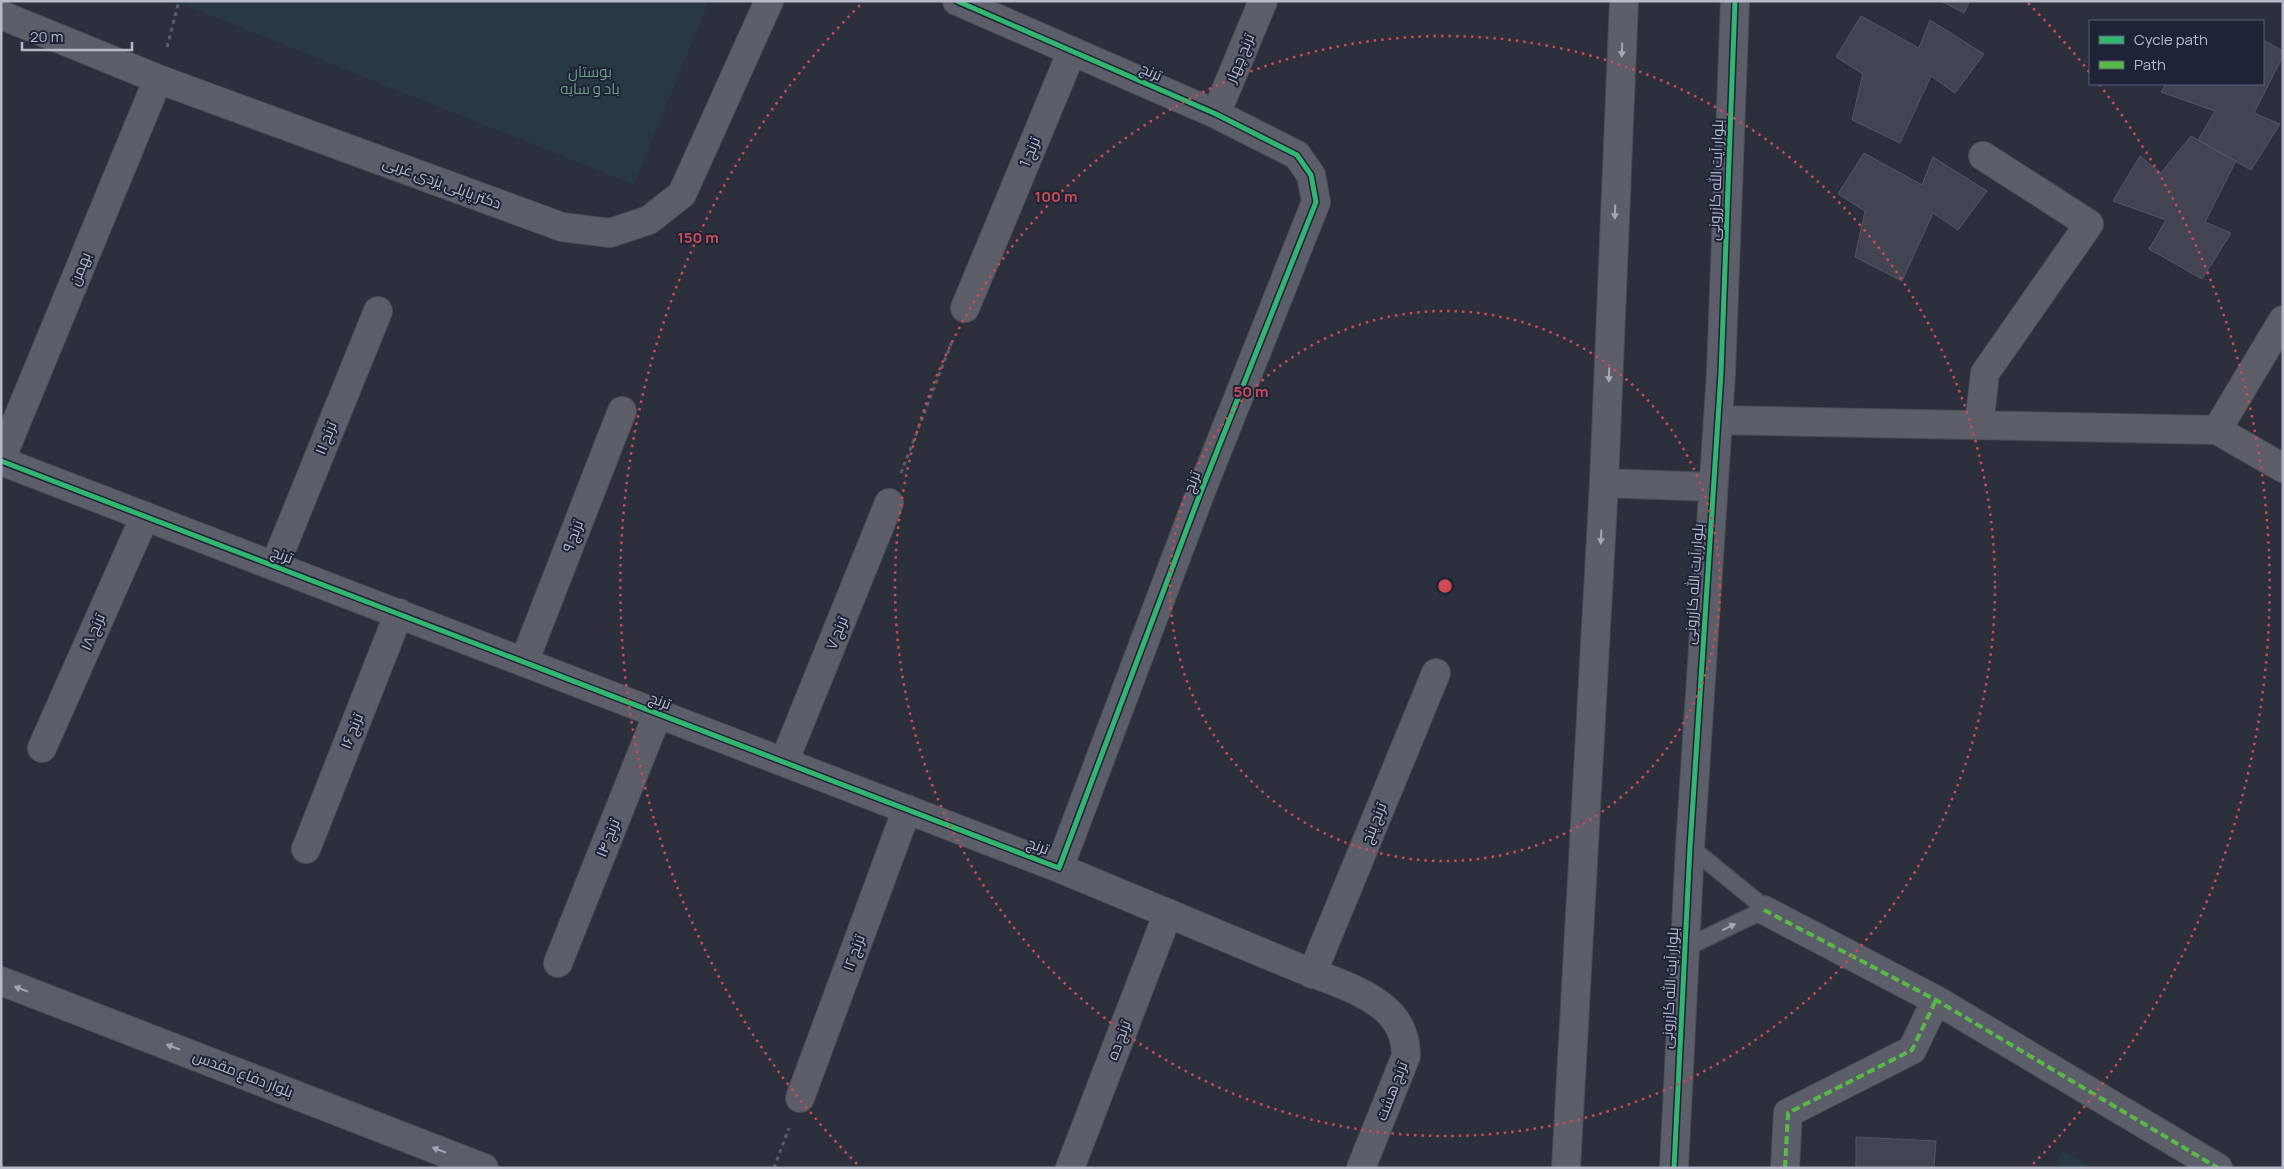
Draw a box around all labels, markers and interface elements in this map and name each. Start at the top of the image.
scale bar [22,20,132,52]
legend [2089,20,2264,85]
text: 20 m [30,26,63,47]
text: Cycle path [2134,29,2208,50]
street label: ترنج چهار [1219,30,1260,87]
one-way arrow [1618,42,1626,58]
text: Path [2134,54,2166,75]
street label: ترنج [1137,57,1165,87]
park label: بوستان باد و سایه [560,61,620,99]
street label: بلوار آیت الله کازرونی [1703,119,1728,241]
street label: ترنج 1 [1014,134,1046,170]
street label: دکتر پاپلی یزدی غربی [380,151,504,214]
text: 100 m [1035,186,1077,207]
one-way arrow [1611,205,1619,221]
text: 150 m [677,227,719,248]
street label: بهمن [63,249,96,289]
one-way arrow [1605,367,1613,383]
text: 50 m [1233,381,1269,402]
street label: ترنج ۱۱ [309,418,343,458]
street label: ترنج [1178,468,1206,496]
street label: ترنج ۹ [557,517,589,555]
street label: بلوار آیت الله کازرونی [1679,523,1708,645]
one-way arrow [1597,529,1605,545]
street label: ترنج [268,541,296,569]
centre of rings [1436,577,1454,595]
street label: ترنج ۱۸ [75,610,111,654]
street label: ترنج ۷ [820,613,854,653]
street label: ترنج [646,687,674,715]
street label: ترنج ۱۶ [335,710,369,752]
street label: ترنج پنج [1356,799,1392,847]
street label: ترنج ۱۴ [590,816,626,860]
street label: ترنج [1024,832,1052,860]
one-way arrow [1722,923,1736,931]
street label: بلوار آیت الله کازرونی [1656,927,1683,1049]
street label: ترنج ۱۲ [837,932,871,974]
one-way arrow [14,985,29,992]
street label: ترنج ده [1101,1017,1137,1063]
one-way arrow [166,1043,180,1051]
street label: بلوار دفاع مقدس [190,1045,296,1103]
street label: ترنج هشت [1371,1058,1413,1124]
one-way arrow [431,1146,446,1154]

